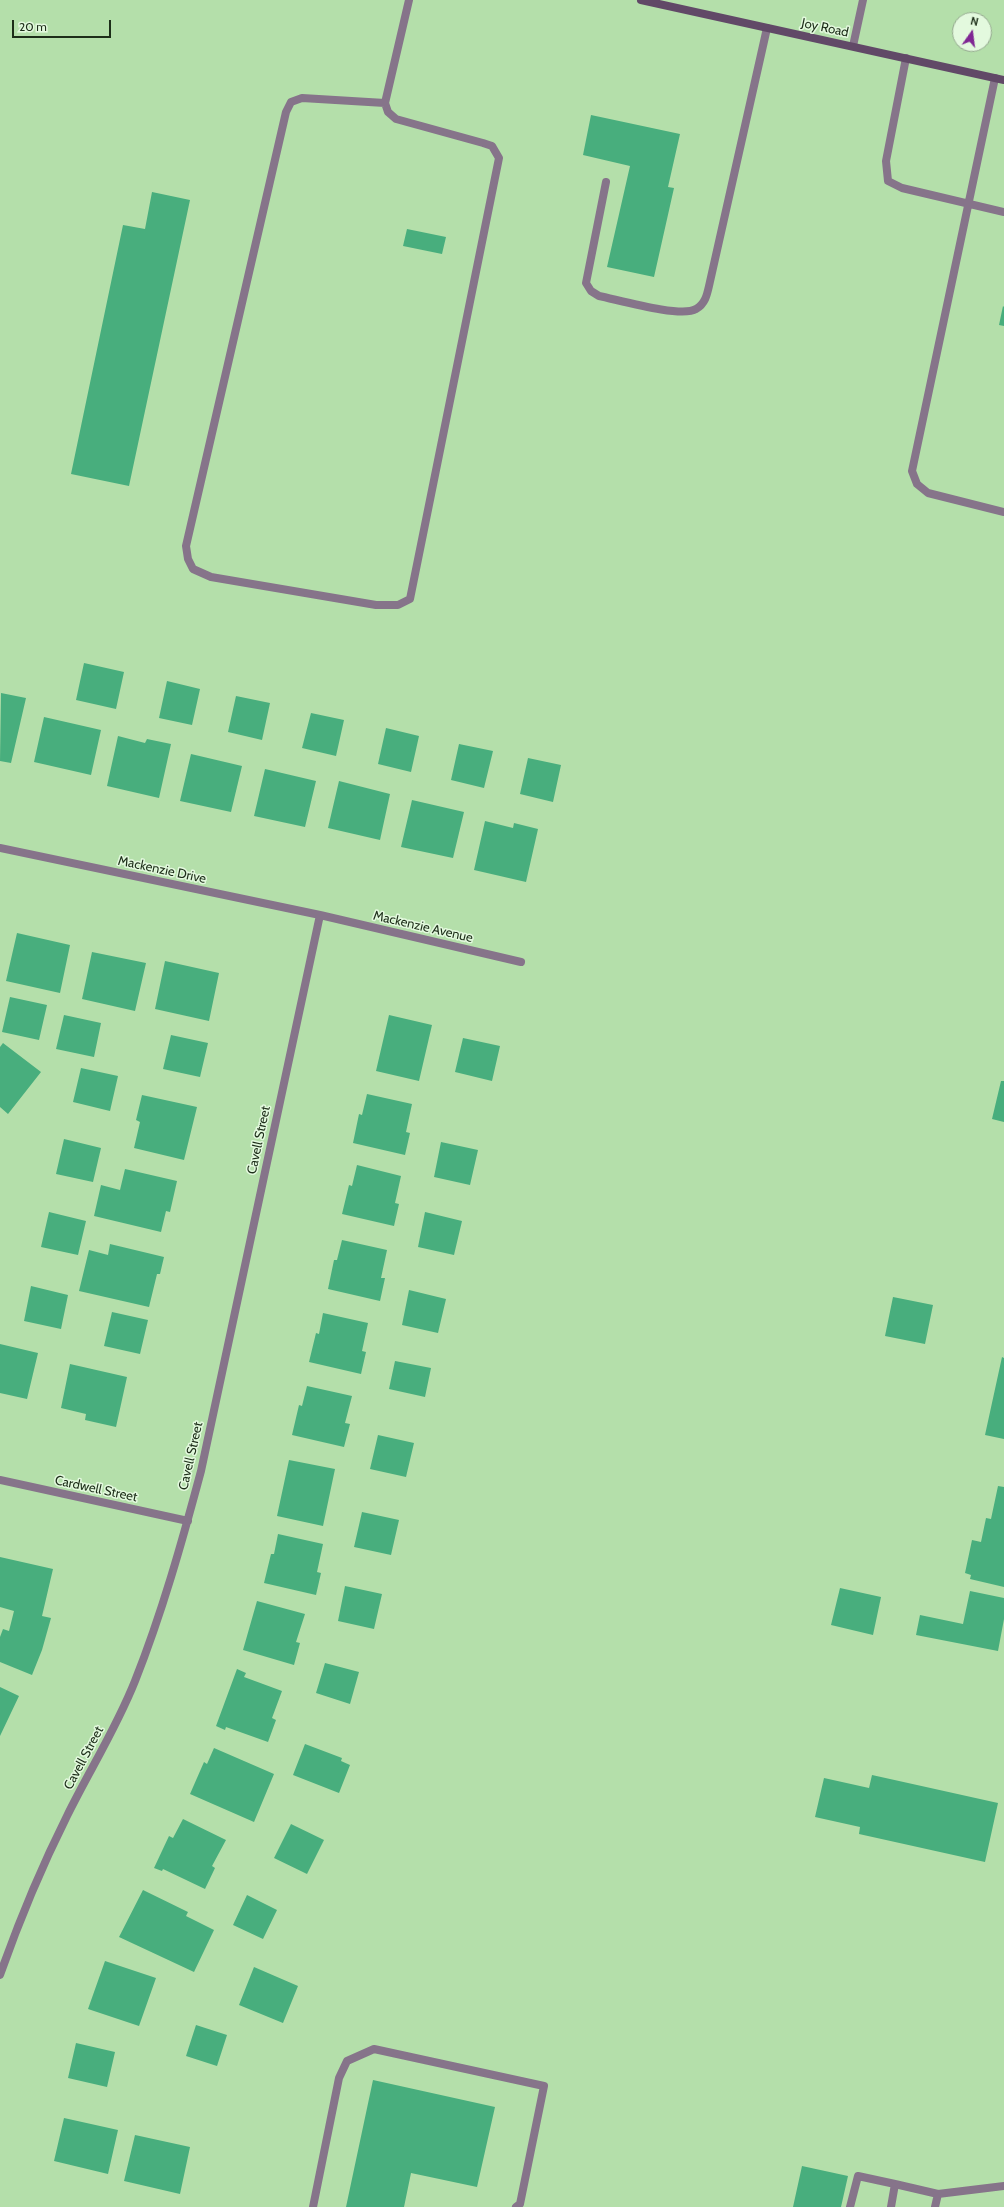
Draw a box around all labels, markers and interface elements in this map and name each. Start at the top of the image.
scale bar [14,12,113,38]
north arrow [952,12,992,52]
text: N [969,14,980,29]
street label: Joy Road [800,15,850,41]
text: 20 m [19,19,47,34]
street label: Mackenzie Drive [117,853,207,887]
street label: Mackenzie Avenue [372,908,474,946]
street label: Cavell Street [244,1104,274,1176]
street label: Cavell Street [176,1420,206,1492]
street label: Cardwell Street [53,1473,139,1505]
street label: Cavell Street [61,1724,107,1792]

